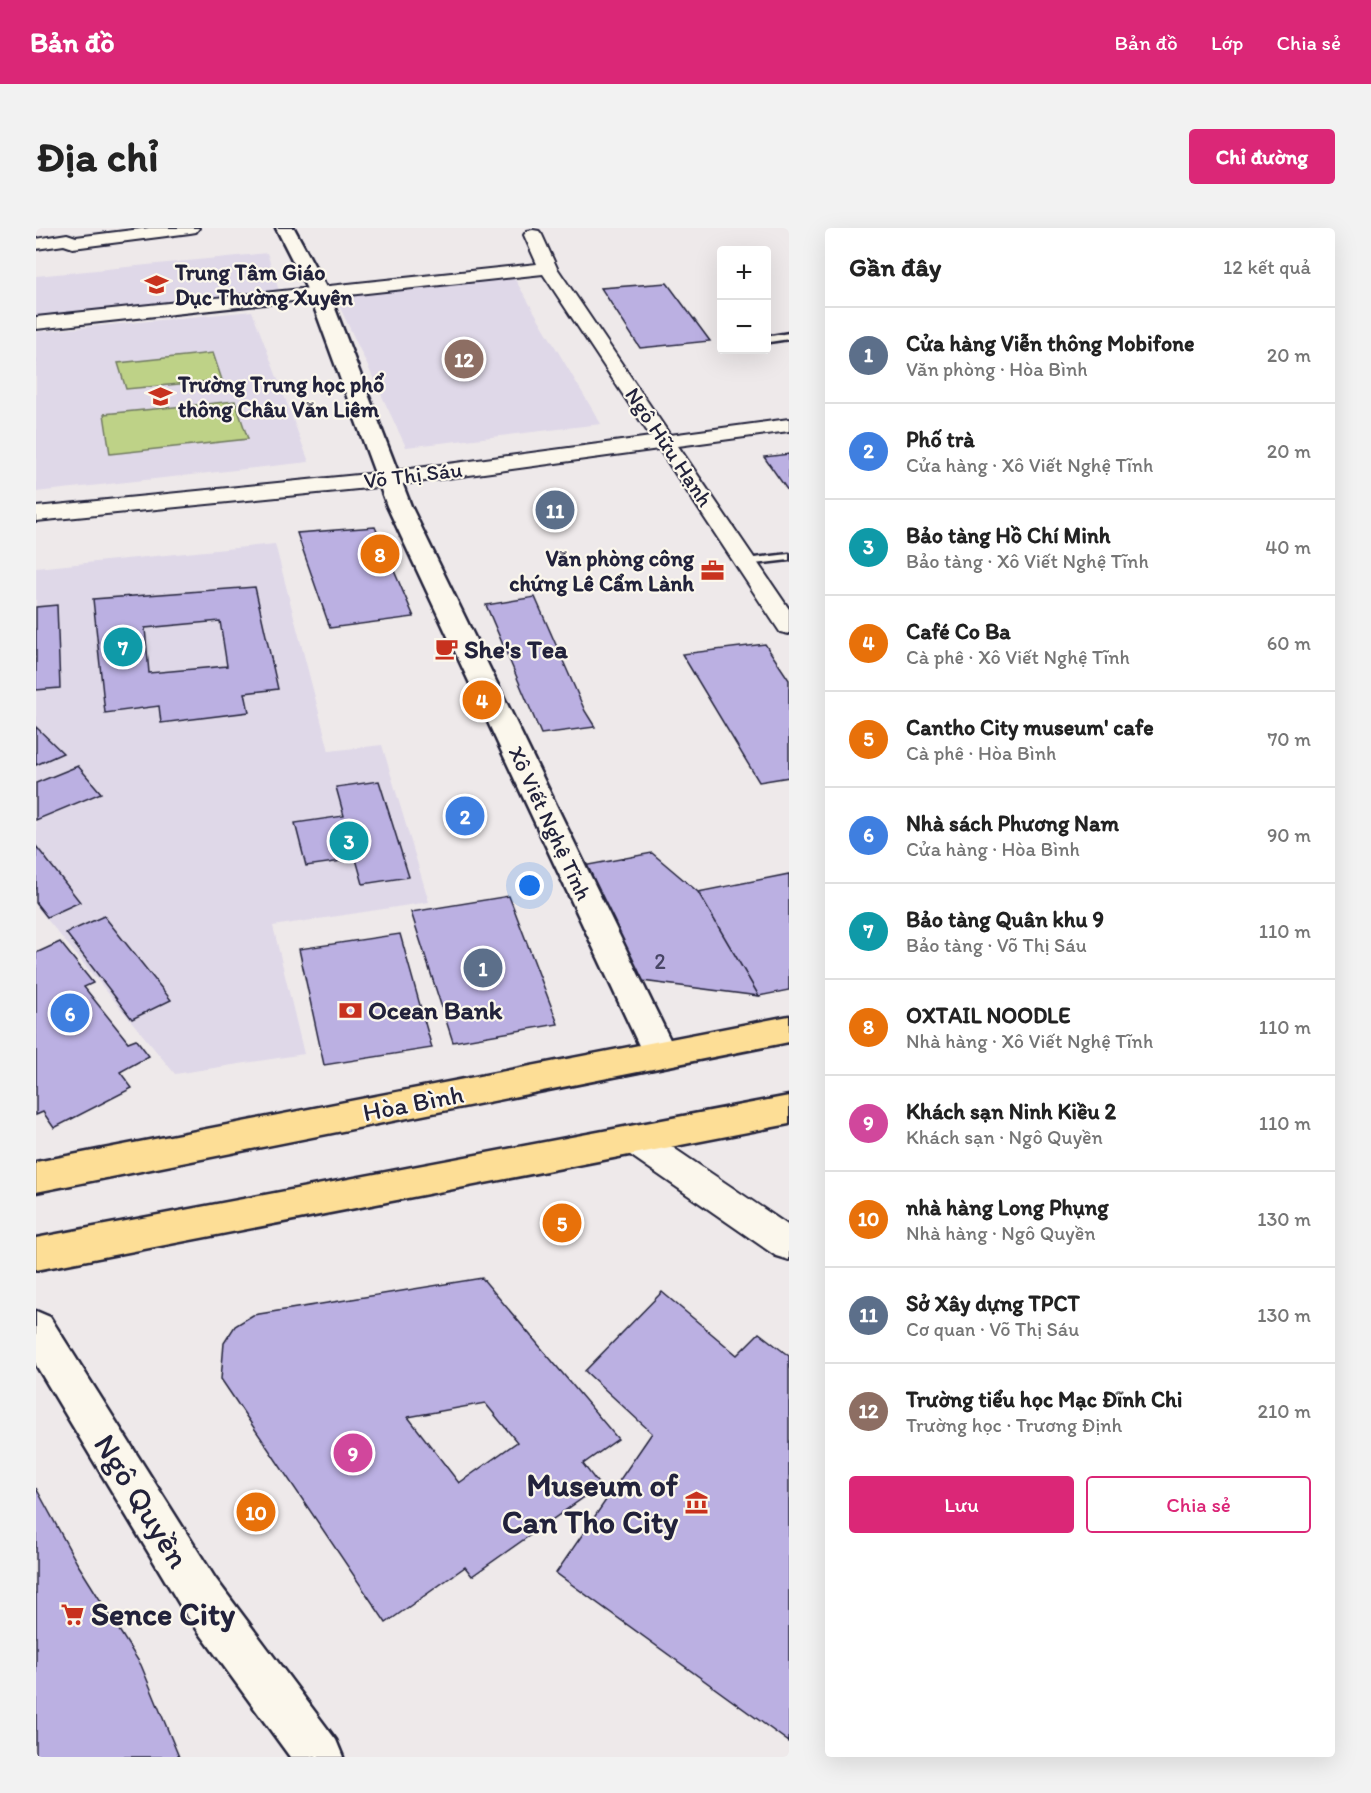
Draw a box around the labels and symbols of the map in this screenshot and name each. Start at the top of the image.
place label: Trung Tâm Giáo Dục Thường Xuyên [174,259,354,311]
school or university icon: Trung Tâm Giáo Dục Thường Xuyên [144,272,170,298]
pin: 12 [444,336,484,382]
place label: Trường Trung học phổ thông Châu Văn Liêm [177,371,385,423]
street label: Ngô Hữu Hạnh [619,382,719,512]
school or university icon: Trường Trung học phổ thông Châu Văn Liêm [147,384,173,410]
street label: Võ Thị Sáu [362,456,464,494]
pin: 11 [536,488,574,532]
pin: 8 [360,532,400,576]
place label: Văn phòng công chứng Lê Cẩm Lành [509,545,695,597]
office icon: Văn phòng công chứng Lê Cẩm Lành [699,558,725,584]
pin: 7 [104,624,142,670]
place label: She's Tea [464,633,568,665]
cafe icon: She's Tea [433,636,459,662]
pin: 4 [462,678,502,722]
street label: Xô Viết Nghệ Tĩnh [502,742,598,904]
pin: 2 [446,794,484,838]
pin: 3 [330,818,368,864]
your location [515,871,544,900]
pin: 1 [464,946,502,990]
house number: 2 [654,948,666,975]
pin: 6 [51,990,90,1036]
place label: Ocean Bank [368,994,503,1026]
bank icon: Ocean Bank [337,997,363,1023]
street label: Hòa Bình [360,1078,466,1128]
pin: 5 [542,1200,582,1246]
street label: Ngô Quyền [86,1427,198,1575]
pin: 9 [334,1430,372,1476]
place label: Museum of Can Tho City [502,1466,679,1541]
pin: 10 [236,1490,276,1534]
museum icon: Museum of Can Tho City [683,1490,709,1516]
place label: Sence City [91,1595,236,1633]
supermarket icon: Sence City [60,1601,86,1627]

